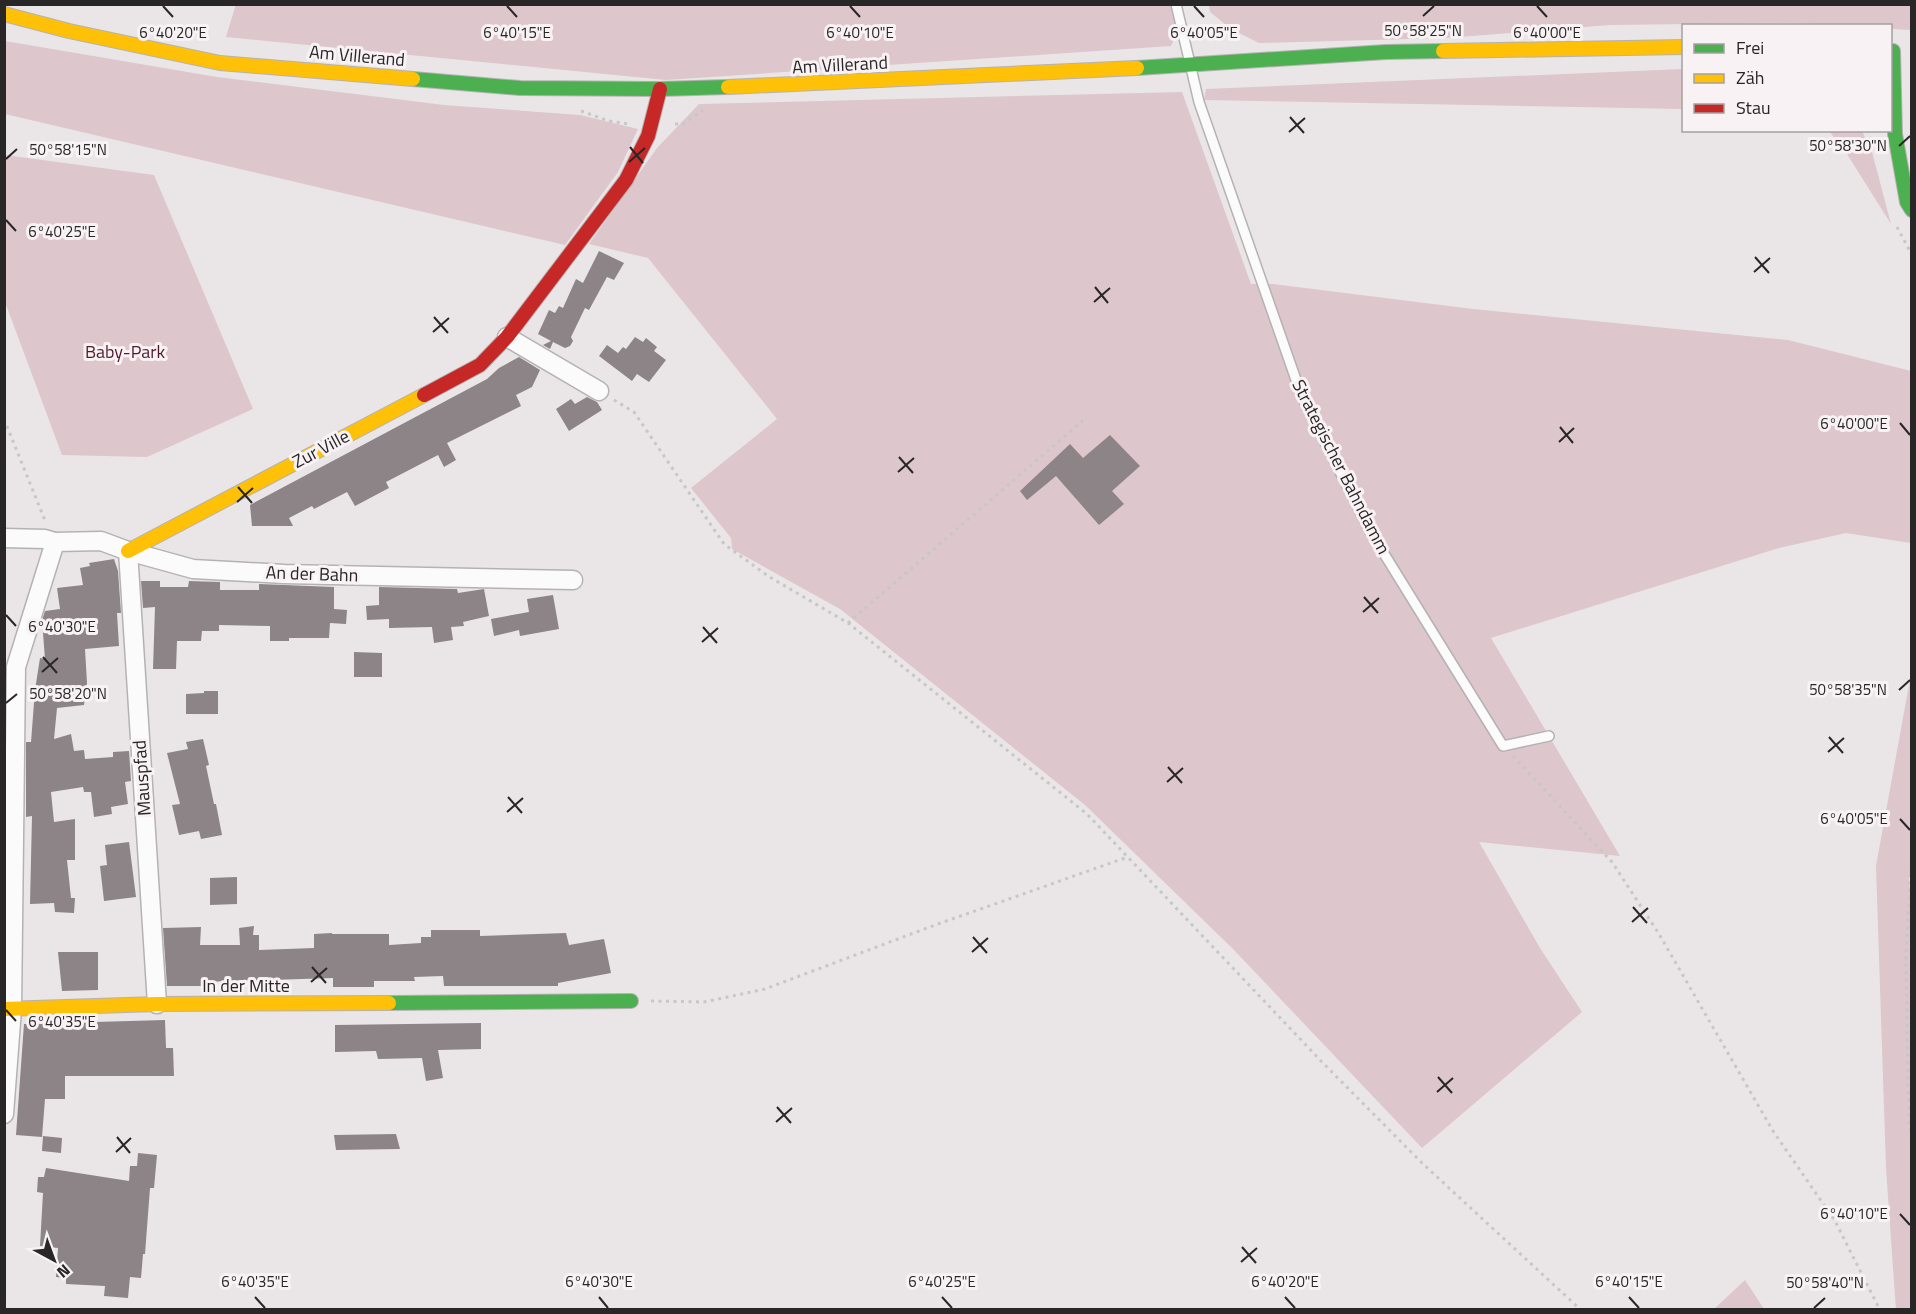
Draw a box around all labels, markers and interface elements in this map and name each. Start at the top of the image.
text: 50°58'25"N [1384,19,1462,42]
text: 6°40'20"E [139,21,207,44]
text: 6°40'15"E [483,21,551,44]
text: 6°40'10"E [826,21,894,44]
text: 6°40'05"E [1170,21,1238,44]
text: 6°40'00"E [1513,21,1581,44]
legend [1682,24,1892,132]
text: Frei [1736,34,1764,61]
street label: Am Villerand [308,38,406,73]
street label: Am Villerand [791,49,889,80]
text: Zäh [1736,64,1764,91]
text: Stau [1736,94,1771,121]
text: 50°58'30"N [1809,134,1887,157]
text: 50°58'15"N [29,138,107,161]
text: 6°40'25"E [28,220,96,243]
park label: Baby-Park [85,338,165,365]
street label: Strategischer Bahndamm [1286,375,1397,559]
text: 6°40'00"E [1820,412,1888,435]
street label: Zur Ville [287,422,354,475]
street label: An der Bahn [265,558,359,589]
text: 6°40'30"E [28,615,96,638]
text: 50°58'35"N [1809,678,1887,701]
text: 50°58'20"N [29,682,107,705]
street label: Mauspfad [125,739,158,817]
text: 6°40'05"E [1820,807,1888,830]
street label: In der Mitte [202,972,290,999]
text: 6°40'35"E [28,1010,96,1033]
text: 6°40'10"E [1820,1202,1888,1225]
north arrow [24,1230,84,1290]
text: N [52,1259,76,1284]
text: 6°40'35"E [221,1270,289,1293]
text: 6°40'30"E [565,1270,633,1293]
text: 6°40'25"E [908,1270,976,1293]
text: 6°40'20"E [1251,1270,1319,1293]
text: 6°40'15"E [1595,1270,1663,1293]
text: 50°58'40"N [1786,1271,1864,1294]

